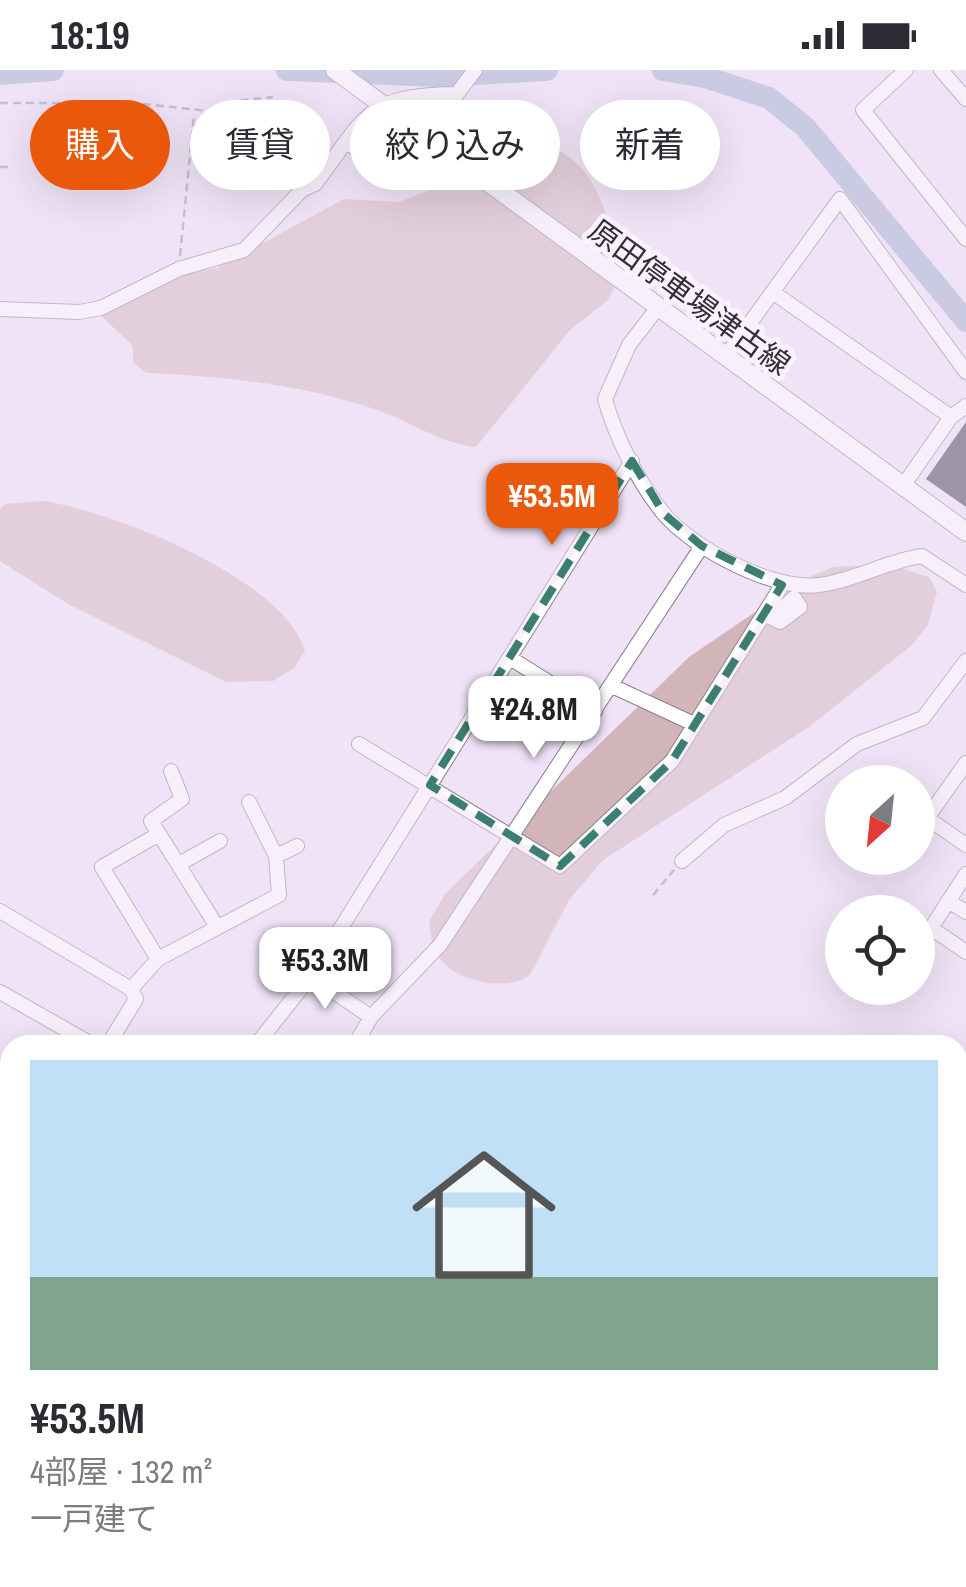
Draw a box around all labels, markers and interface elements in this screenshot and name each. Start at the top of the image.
text: 18:19 [50,10,130,61]
chip: 購入 [30,100,170,190]
chip: 賃貸 [190,100,330,190]
chip: 絞り込み [350,100,560,190]
chip: 新着 [580,100,720,190]
street label: 原田停車場津古線 [581,210,799,384]
pin: ¥53.5M [471,463,633,548]
text: ¥53.5M [508,474,596,517]
pin: ¥24.8M [453,676,615,761]
text: ¥24.8M [490,687,578,730]
north arrow [825,765,935,875]
map controls [825,765,935,1005]
button: locate [825,895,935,1005]
pin: ¥53.3M [244,927,406,1012]
text: ¥53.3M [281,938,369,981]
icon: home [394,1125,574,1305]
text: ¥53.5M [30,1390,145,1446]
text: 4部屋 · 132 m² [30,1450,212,1493]
text: 一戸建て [30,1497,158,1540]

